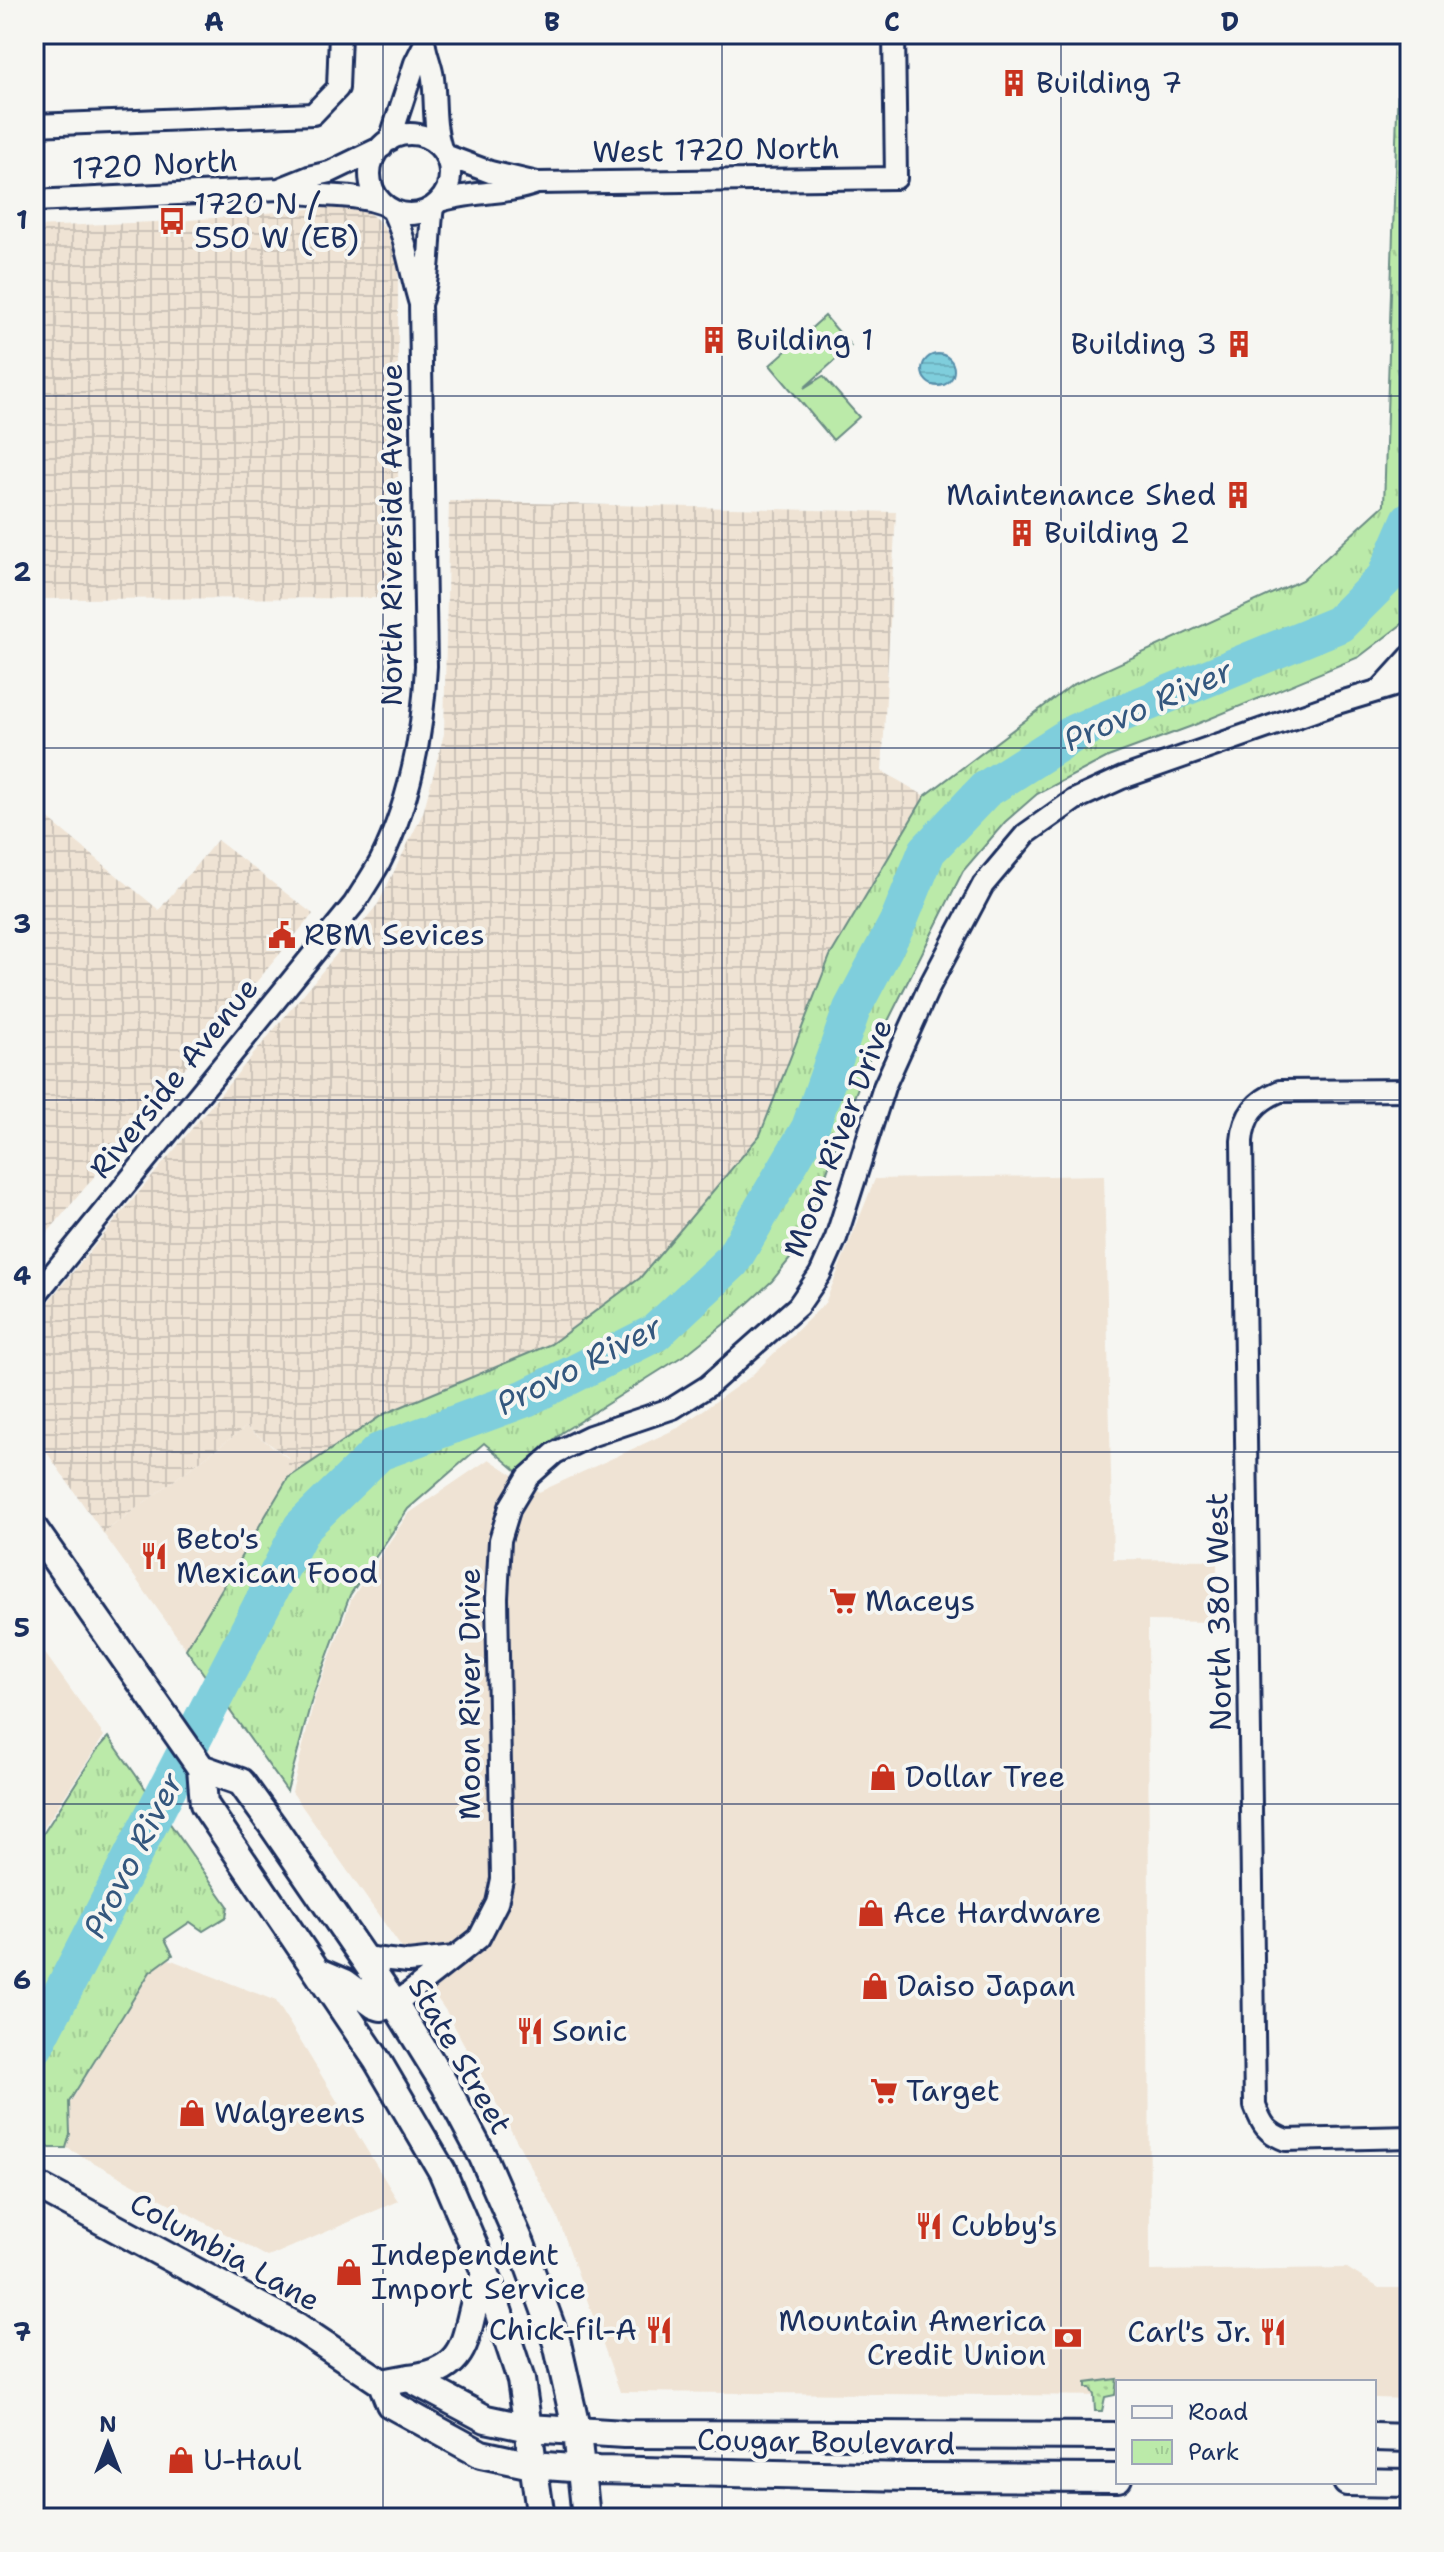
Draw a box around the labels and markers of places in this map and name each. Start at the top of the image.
place label: Building 7 [1036,62,1182,103]
building icon: Building 7 [999,68,1029,98]
place label: 1720 N / 550 W (EB) [194,183,359,258]
bus stop icon: 1720 N / 550 W (EB) [157,206,187,236]
place label: Building 1 [736,319,874,360]
place label: Building 3 [1071,323,1217,364]
building icon: Building 1 [699,325,729,355]
building icon: Building 3 [1224,329,1254,359]
place label: Maintenance Shed [946,474,1216,515]
building icon: Maintenance Shed [1223,480,1253,510]
place label: Building 2 [1044,512,1190,553]
building icon: Building 2 [1007,518,1037,548]
place label: RBM Sevices [304,914,485,955]
public building icon: RBM Sevices [267,920,297,950]
place label: Beto's Mexican Food [176,1518,378,1593]
restaurant icon: Beto's Mexican Food [139,1541,169,1571]
place label: Maceys [865,1580,975,1621]
supermarket icon: Maceys [828,1586,858,1616]
place label: Dollar Tree [905,1756,1065,1797]
shop icon: Dollar Tree [868,1762,898,1792]
place label: Ace Hardware [893,1892,1101,1933]
shop icon: Ace Hardware [856,1898,886,1928]
place label: Daiso Japan [897,1965,1076,2006]
shop icon: Daiso Japan [860,1971,890,2001]
place label: Sonic [552,2010,628,2051]
restaurant icon: Sonic [515,2016,545,2046]
place label: Target [906,2070,1000,2111]
supermarket icon: Target [869,2076,899,2106]
place label: Walgreens [214,2092,365,2133]
shop icon: Walgreens [177,2098,207,2128]
place label: Cubby's [951,2205,1058,2246]
restaurant icon: Cubby's [914,2211,944,2241]
place label: Independent Import Service [371,2234,586,2309]
shop icon: Independent Import Service [334,2257,364,2287]
place label: Mountain America Credit Union [778,2300,1046,2375]
place label: Chick-fil-A [489,2309,637,2350]
place label: Carl's Jr. [1127,2311,1251,2352]
restaurant icon: Chick-fil-A [644,2315,674,2345]
restaurant icon: Carl's Jr. [1258,2317,1288,2347]
bank icon: Mountain America Credit Union [1053,2323,1083,2353]
place label: U-Haul [203,2439,302,2480]
shop icon: U-Haul [166,2445,196,2475]

